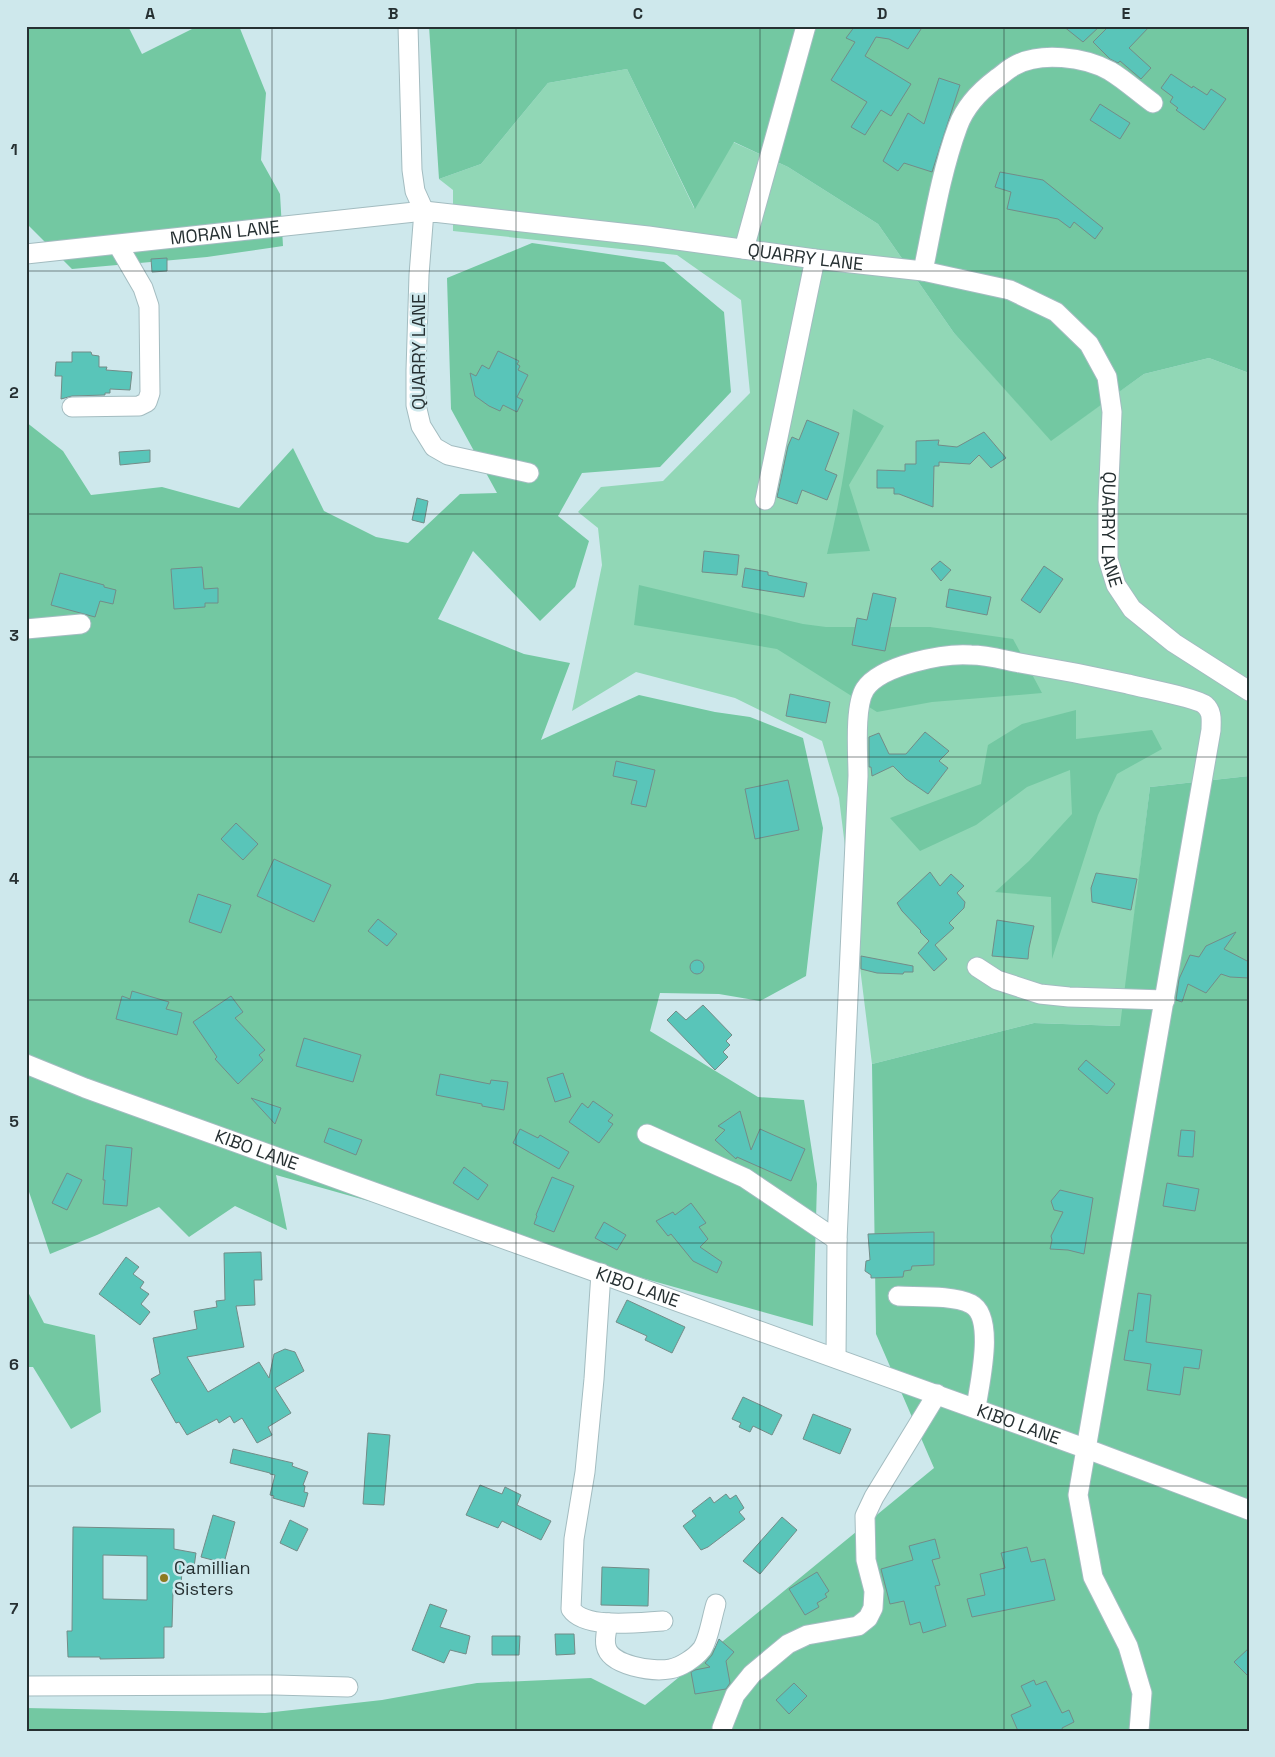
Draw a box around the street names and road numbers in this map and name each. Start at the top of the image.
street label: MORAN LANE [169,215,281,249]
street label: QUARRY LANE [746,238,865,275]
street label: QUARRY LANE [407,294,430,410]
street label: QUARRY LANE [1096,471,1128,590]
street label: KIBO LANE [212,1124,302,1175]
street label: KIBO LANE [593,1261,683,1312]
street label: KIBO LANE [974,1398,1064,1449]

